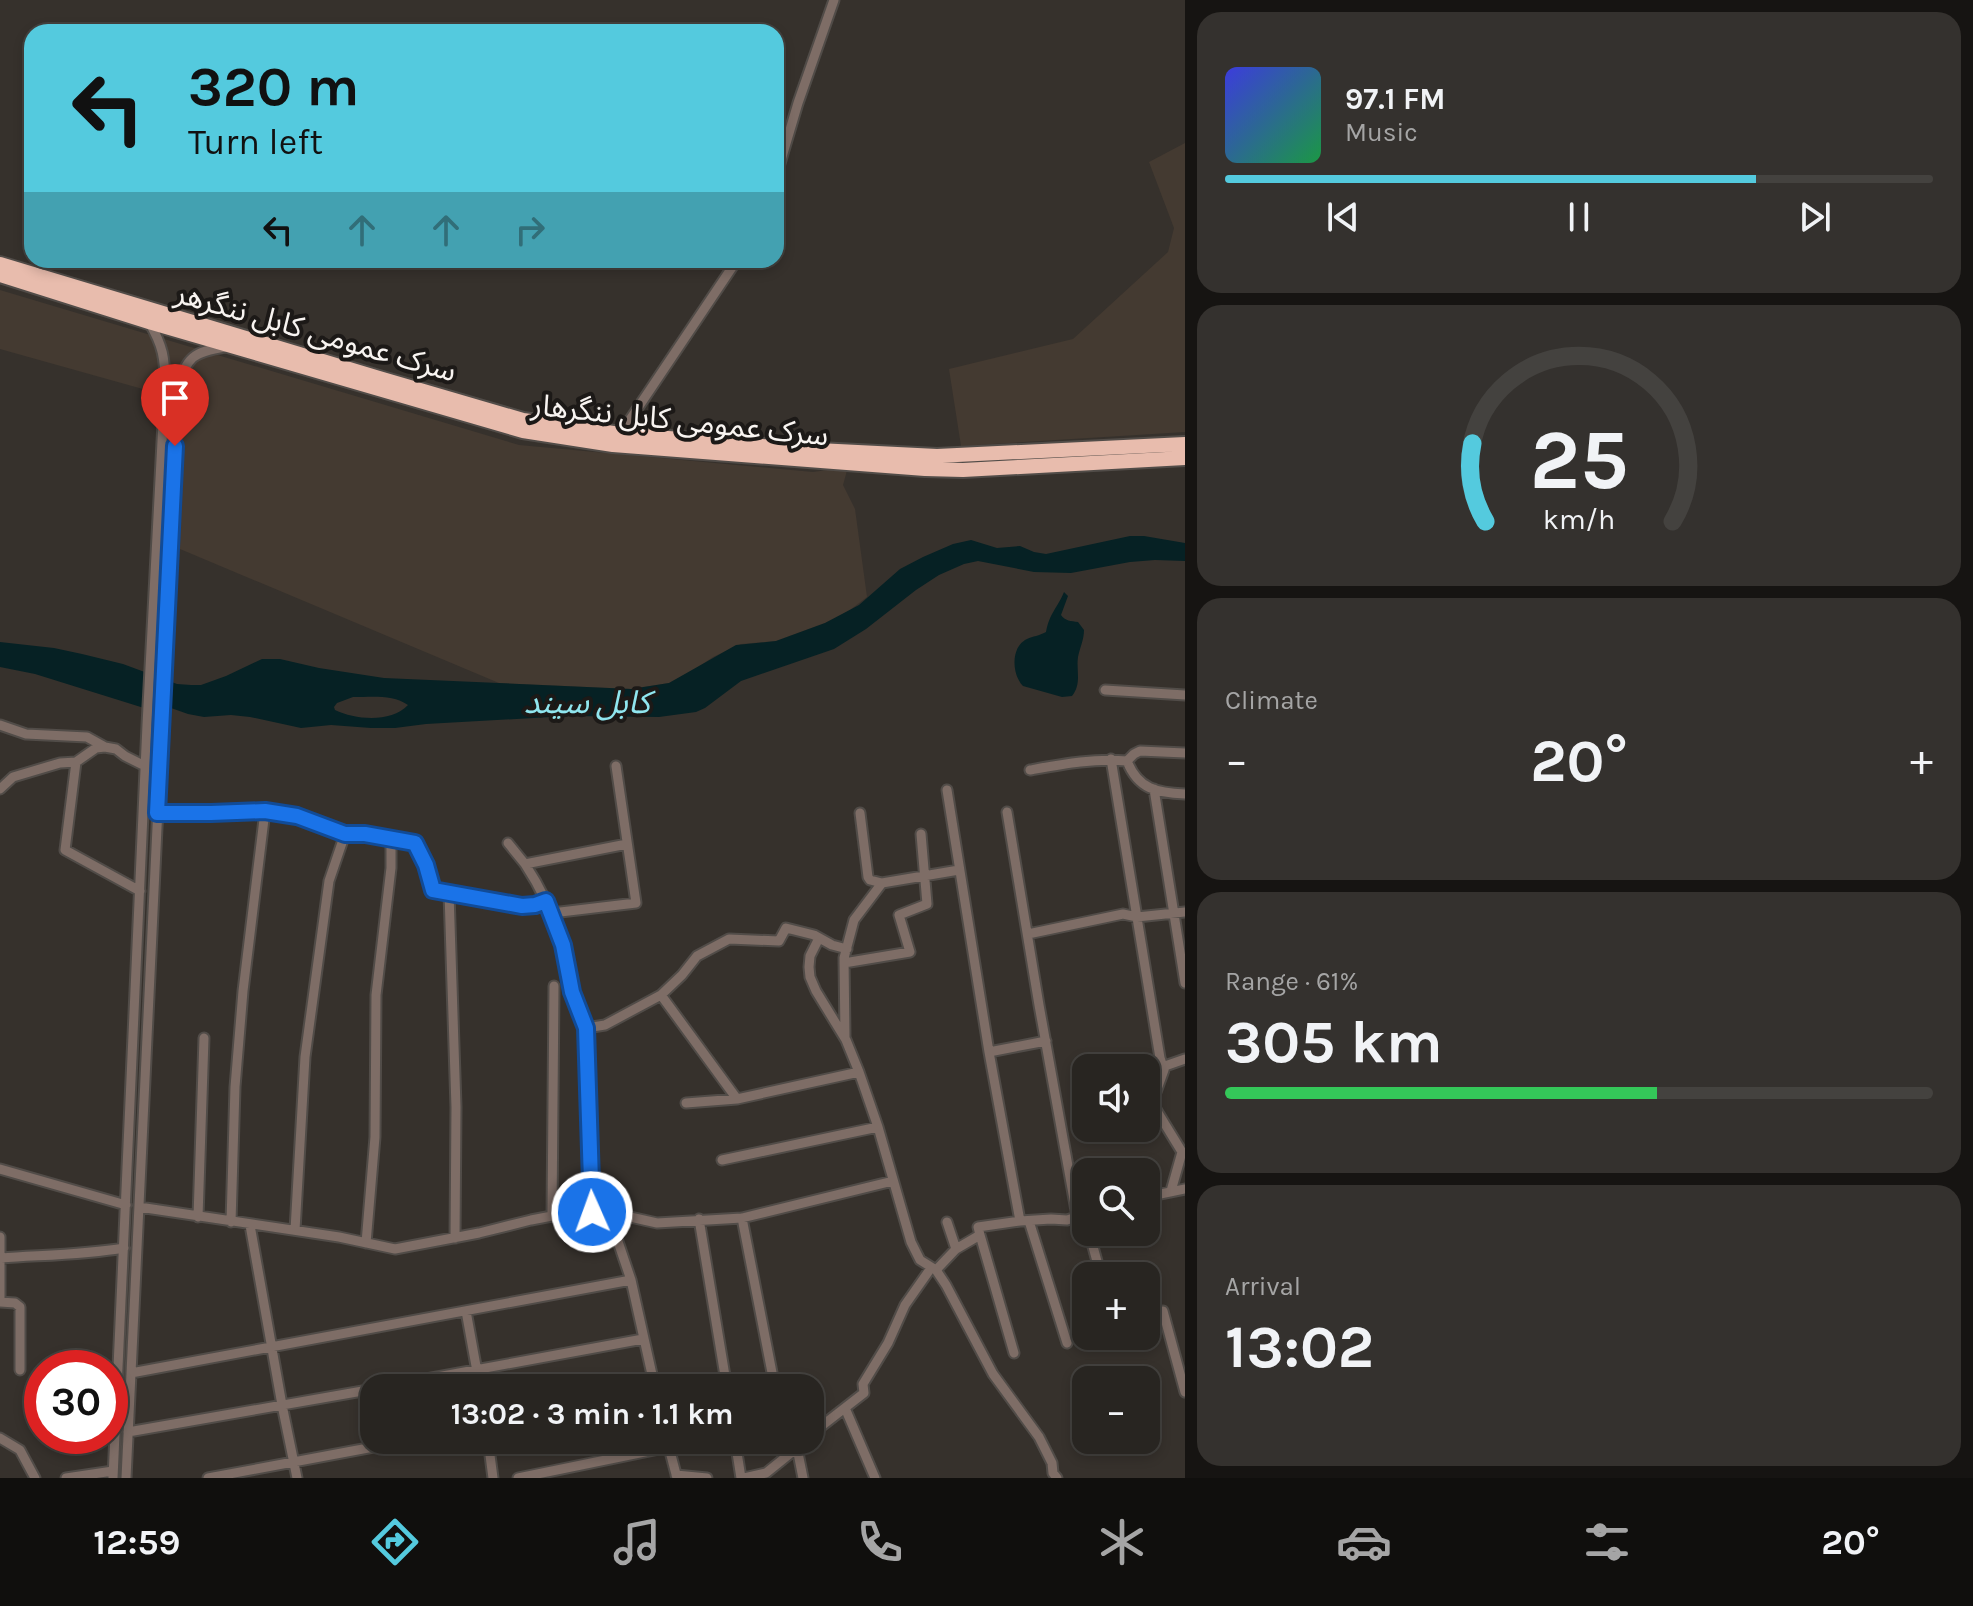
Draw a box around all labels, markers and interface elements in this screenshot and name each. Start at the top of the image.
text: 320 m [188,54,359,119]
icon: left [56,56,160,160]
text: 97.1 FM [1345,81,1446,117]
text: Music [1345,117,1418,148]
text: Turn left [188,121,323,163]
icon: previous [1321,195,1365,239]
icon: pause [1557,195,1601,239]
icon: next [1793,195,1837,239]
icon: left [256,208,300,252]
icon: ahead [340,208,384,252]
icon: ahead [424,208,468,252]
icon: right [508,208,552,252]
street label: سرک عمومی کابل ننگرهر [170,274,461,389]
pin [141,364,209,446]
icon: arrive [153,376,197,420]
street label: سرک عمومی کابل ننگرهار [529,386,830,454]
text: 25 [1530,411,1628,508]
text: km/h [1543,503,1615,536]
water label: کابل سيند [524,684,656,721]
text: Climate [1225,685,1318,716]
text: 20° [1530,726,1628,796]
text: − [1225,735,1248,786]
text: + [1910,735,1933,786]
text: Range · 61% [1225,966,1358,997]
text: 305 km [1225,1007,1443,1077]
map controls [1072,1054,1160,1454]
button: sound [1072,1054,1160,1142]
button: search [1072,1158,1160,1246]
position arrow [550,1170,634,1254]
button: + [1072,1262,1160,1350]
text: Arrival [1225,1271,1301,1302]
text: 13:02 [1225,1312,1374,1382]
speed limit sign: 30 [24,1350,128,1454]
button: − [1072,1366,1160,1454]
text: 13:02 · 3 min · 1.1 km [451,1396,733,1432]
icon: directions [367,1514,423,1570]
icon: music [609,1514,665,1570]
icon: phone [852,1514,908,1570]
icon: climate [1094,1514,1150,1570]
icon: car [1336,1514,1392,1570]
icon: filters [1579,1514,1635,1570]
text: 12:59 [93,1521,180,1563]
text: 20° [1821,1521,1880,1563]

